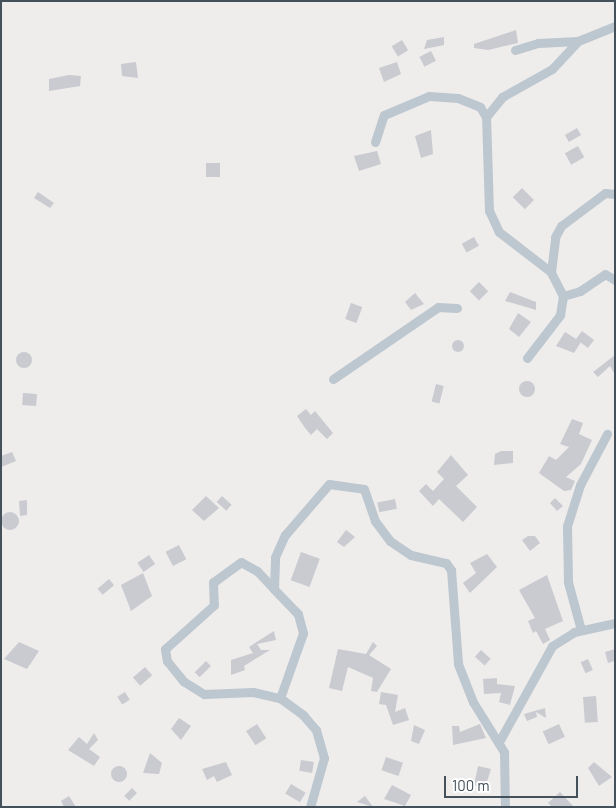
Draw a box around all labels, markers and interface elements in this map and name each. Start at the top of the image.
scale bar [446,766,580,798]
text: 100 m [452,776,490,794]

